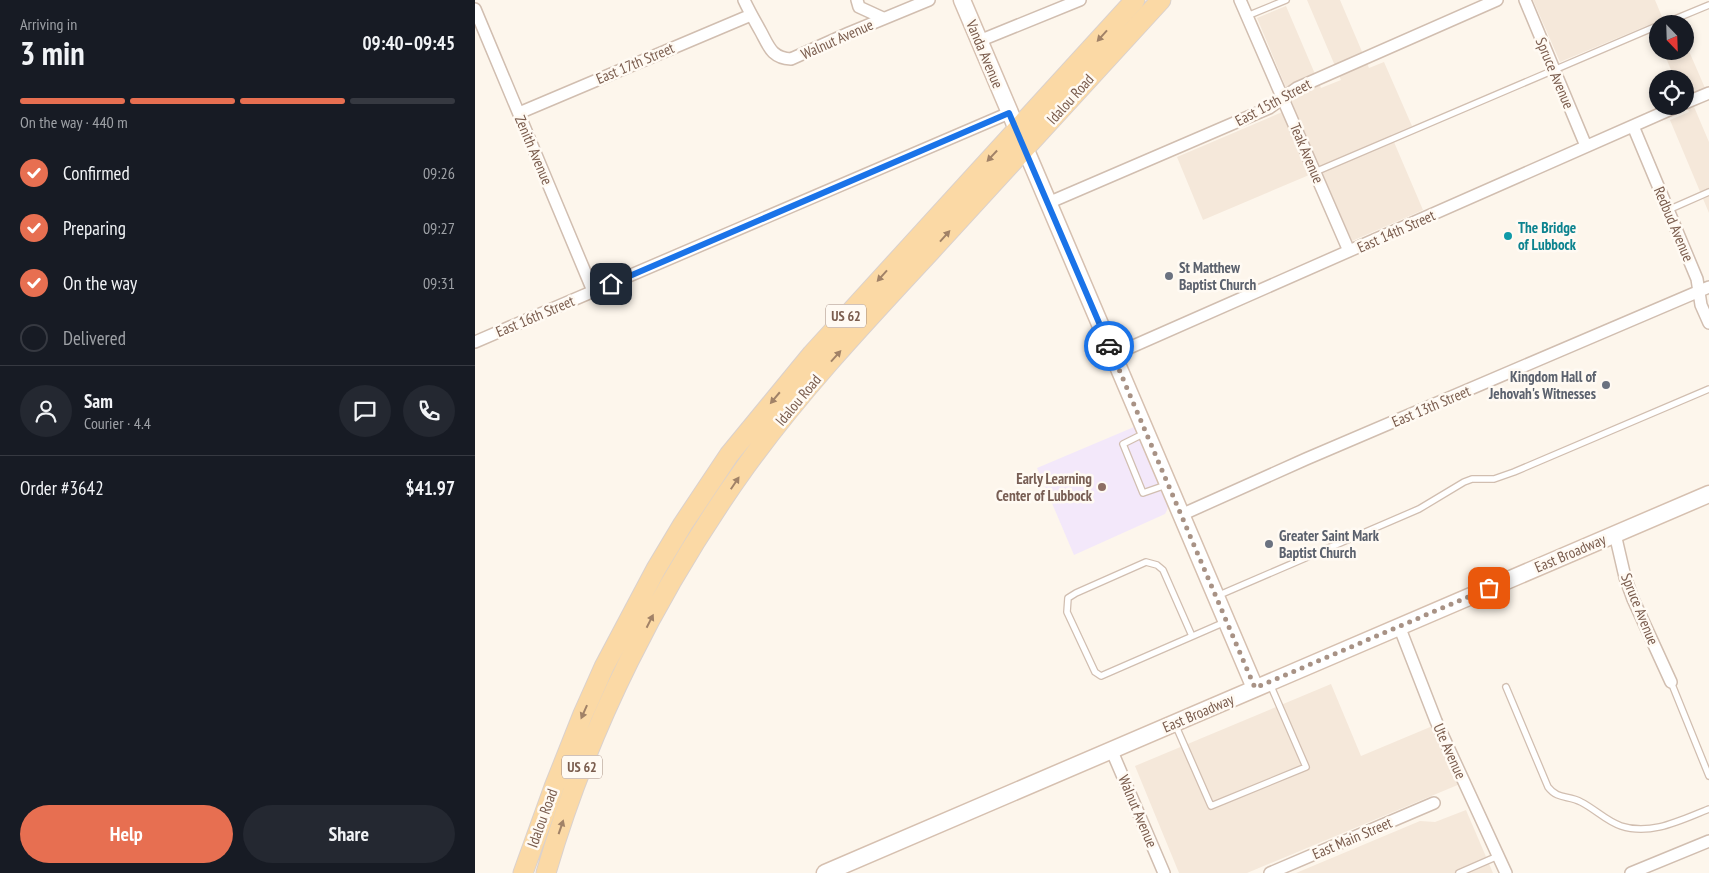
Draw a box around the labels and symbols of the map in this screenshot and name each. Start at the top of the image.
street label: Walnut Avenue [798,15,876,63]
north arrow [1649,15,1694,60]
street label: Vanda Avenue [962,16,1008,91]
one-way arrow [1096,30,1108,42]
street label: Spruce Avenue [1531,35,1579,111]
street label: East 17th Street [593,38,677,88]
street label: Idalou Road [1042,70,1098,128]
street label: East 15th Street [1232,74,1314,130]
street label: Zenith Avenue [511,112,557,188]
street label: Teak Avenue [1286,120,1328,186]
one-way arrow [986,149,998,161]
street label: Redbud Avenue [1650,184,1698,264]
street label: East 14th Street [1354,205,1438,257]
place label: The Bridge of Lubbock [1518,218,1577,254]
one-way arrow [939,230,951,242]
marker: The Bridge of Lubbock [1502,230,1514,242]
place label: St Matthew Baptist Church [1179,258,1256,294]
pin [590,263,632,305]
one-way arrow [877,269,888,282]
marker: St Matthew Baptist Church [1163,270,1175,282]
street label: East 16th Street [493,291,577,341]
road number: US 62 [826,304,866,328]
courier [1084,321,1134,371]
one-way arrow [830,350,842,362]
place label: Kingdom Hall of Jehovah's Witnesses [1488,367,1597,403]
street label: Idalou Road [771,370,825,430]
marker: Kingdom Hall of Jehovah's Witnesses [1600,379,1612,391]
street label: East 13th Street [1389,381,1473,431]
one-way arrow [770,391,781,404]
place label: Early Learning Center of Lubbock [996,469,1093,505]
one-way arrow [730,476,740,490]
marker: Early Learning Center of Lubbock [1096,481,1108,493]
place label: Greater Saint Mark Baptist Church [1279,526,1380,562]
street label: East Broadway [1532,529,1609,576]
marker: Greater Saint Mark Baptist Church [1263,538,1275,550]
pin [1468,567,1510,609]
street label: Spruce Avenue [1617,570,1663,648]
one-way arrow [646,614,654,628]
street label: East Broadway [1160,689,1237,736]
one-way arrow [580,705,588,719]
street label: Ute Avenue [1429,720,1471,782]
road number: US 62 [562,756,602,779]
street label: Walnut Avenue [1114,772,1162,850]
street label: Idalou Road [523,786,561,850]
street label: East Main Street [1309,813,1395,863]
one-way arrow [557,819,565,834]

